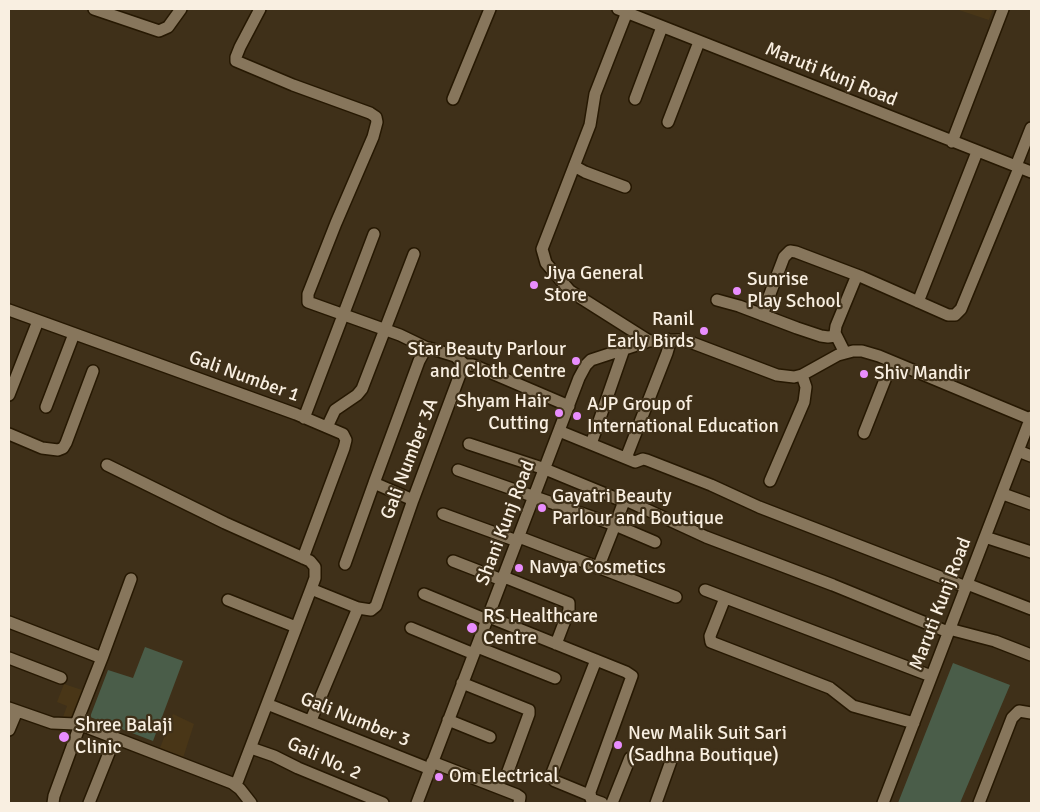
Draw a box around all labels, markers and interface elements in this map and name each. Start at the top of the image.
street label: Maruti Kunj Road [762,38,900,112]
place label: Jiya General Store [544,263,644,307]
place label: Sunrise Play School [747,269,841,313]
marker: Jiya General Store [528,279,540,291]
marker: Sunrise Play School [731,285,743,297]
place label: Ranil Early Birds [607,309,694,353]
marker: Ranil Early Birds [698,325,710,337]
place label: Star Beauty Parlour and Cloth Centre [408,339,566,383]
street label: Gali Number 1 [186,346,302,408]
marker: Star Beauty Parlour and Cloth Centre [570,355,582,367]
place label: Shiv Mandir [874,363,970,385]
marker: Shiv Mandir [858,368,870,380]
place label: Shyam Hair Cutting [456,391,549,435]
place label: AJP Group of International Education [587,394,779,438]
street label: Gali Number 3A [376,395,444,523]
marker: Shyam Hair Cutting [553,407,565,419]
marker: AJP Group of International Education [571,410,583,422]
street label: Shani Kunj Road [472,457,540,589]
place label: Gayatri Beauty Parlour and Boutique [552,486,724,530]
marker: Gayatri Beauty Parlour and Boutique [536,502,548,514]
street label: Maruti Kunj Road [905,534,977,674]
place label: Navya Cosmetics [529,557,666,579]
marker: Navya Cosmetics [513,562,525,574]
place label: RS Healthcare Centre [483,606,598,650]
marker: RS Healthcare Centre [465,621,479,635]
street label: Gali Number 3 [297,688,413,752]
place label: Shree Balaji Clinic [75,715,173,759]
place label: New Malik Suit Sari (Sadhna Boutique) [628,723,787,767]
marker: Shree Balaji Clinic [57,730,71,744]
street label: Gali No. 2 [283,733,365,785]
marker: New Malik Suit Sari (Sadhna Boutique) [612,739,624,751]
place label: Om Electrical [449,766,559,788]
marker: Om Electrical [433,771,445,783]

